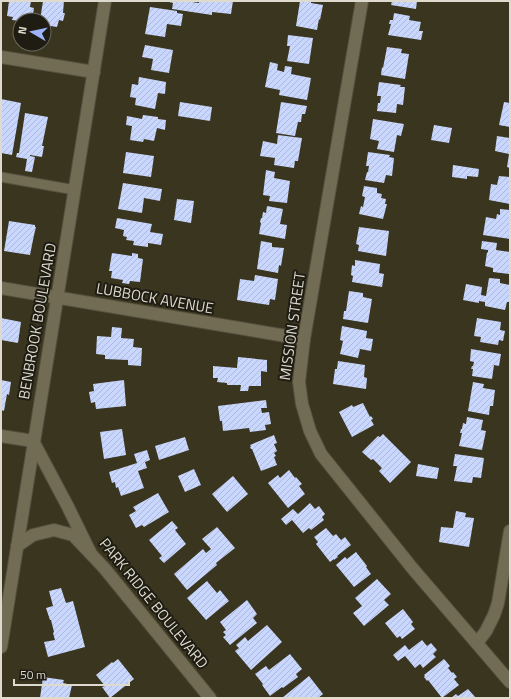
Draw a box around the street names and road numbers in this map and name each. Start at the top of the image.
street label: BENBROOK BOULEVARD [12,241,62,401]
street label: MISSION STREET [273,270,311,382]
street label: LUBBOCK AVENUE [95,276,215,320]
street label: PARK RIDGE BOULEVARD [94,533,214,673]

